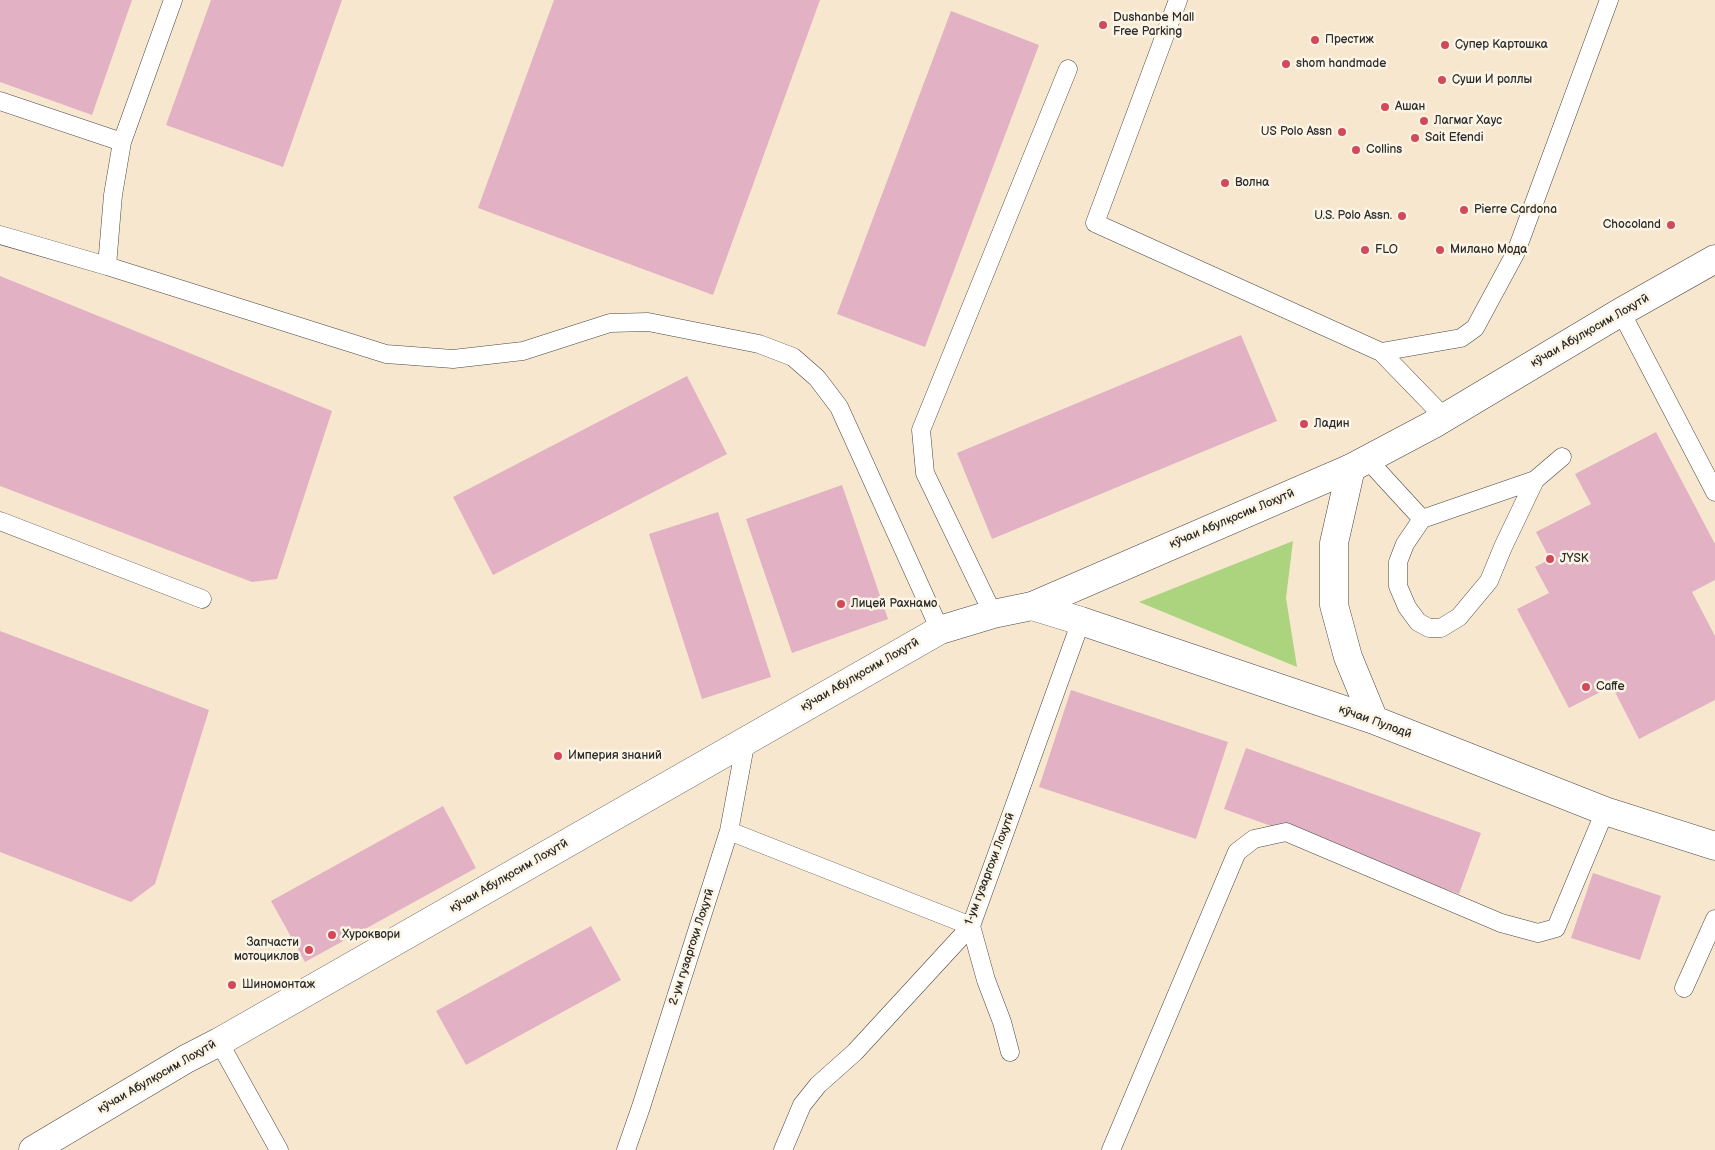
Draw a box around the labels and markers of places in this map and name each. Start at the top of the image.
place label: Dushanbe Mall Free Parking [1113,11,1194,39]
marker: Dushanbe Mall Free Parking [1097,19,1109,31]
place label: Престиж [1325,33,1374,47]
marker: Престиж [1309,34,1321,46]
place label: Супер Картошка [1455,38,1548,52]
marker: Супер Картошка [1439,39,1451,51]
place label: shom handmade [1296,57,1386,71]
marker: shom handmade [1280,58,1292,70]
place label: Суши И роллы [1452,73,1532,87]
marker: Суши И роллы [1436,74,1448,86]
place label: Ашан [1395,100,1425,114]
marker: Ашан [1379,101,1391,113]
place label: Лагмаг Хаус [1434,114,1502,128]
marker: Лагмаг Хаус [1418,115,1430,127]
place label: US Polo Assn [1261,125,1332,139]
marker: US Polo Assn [1336,126,1348,138]
place label: Sait Efendi [1425,131,1484,145]
marker: Sait Efendi [1409,132,1421,144]
place label: Collins [1366,143,1402,157]
marker: Collins [1350,144,1362,156]
place label: Волна [1235,176,1269,190]
marker: Волна [1219,177,1231,189]
place label: Pierre Cardona [1474,203,1557,217]
marker: Pierre Cardona [1458,204,1470,216]
place label: U.S. Polo Assn. [1314,209,1392,223]
marker: U.S. Polo Assn. [1396,210,1408,222]
place label: Chocoland [1603,218,1661,232]
marker: Chocoland [1665,219,1677,231]
place label: FLO [1375,243,1398,257]
place label: Милано Мода [1450,243,1527,257]
marker: FLO [1359,244,1371,256]
marker: Милано Мода [1434,244,1446,256]
place label: Ладин [1314,417,1350,431]
marker: Ладин [1298,418,1310,430]
place label: JYSK [1560,552,1588,566]
marker: JYSK [1544,553,1556,565]
place label: Лицей Рахнамо [851,597,937,611]
marker: Лицей Рахнамо [835,598,847,610]
place label: Caffe [1596,680,1624,694]
marker: Caffe [1580,681,1592,693]
place label: Империя знаний [568,749,662,763]
marker: Империя знаний [552,750,564,762]
place label: Хуроквори [342,928,400,942]
marker: Хуроквори [326,929,338,941]
place label: Запчасти мотоциклов [234,936,299,964]
marker: Запчасти мотоциклов [303,944,315,956]
place label: Шиномонтаж [242,978,315,992]
marker: Шиномонтаж [226,979,238,991]

